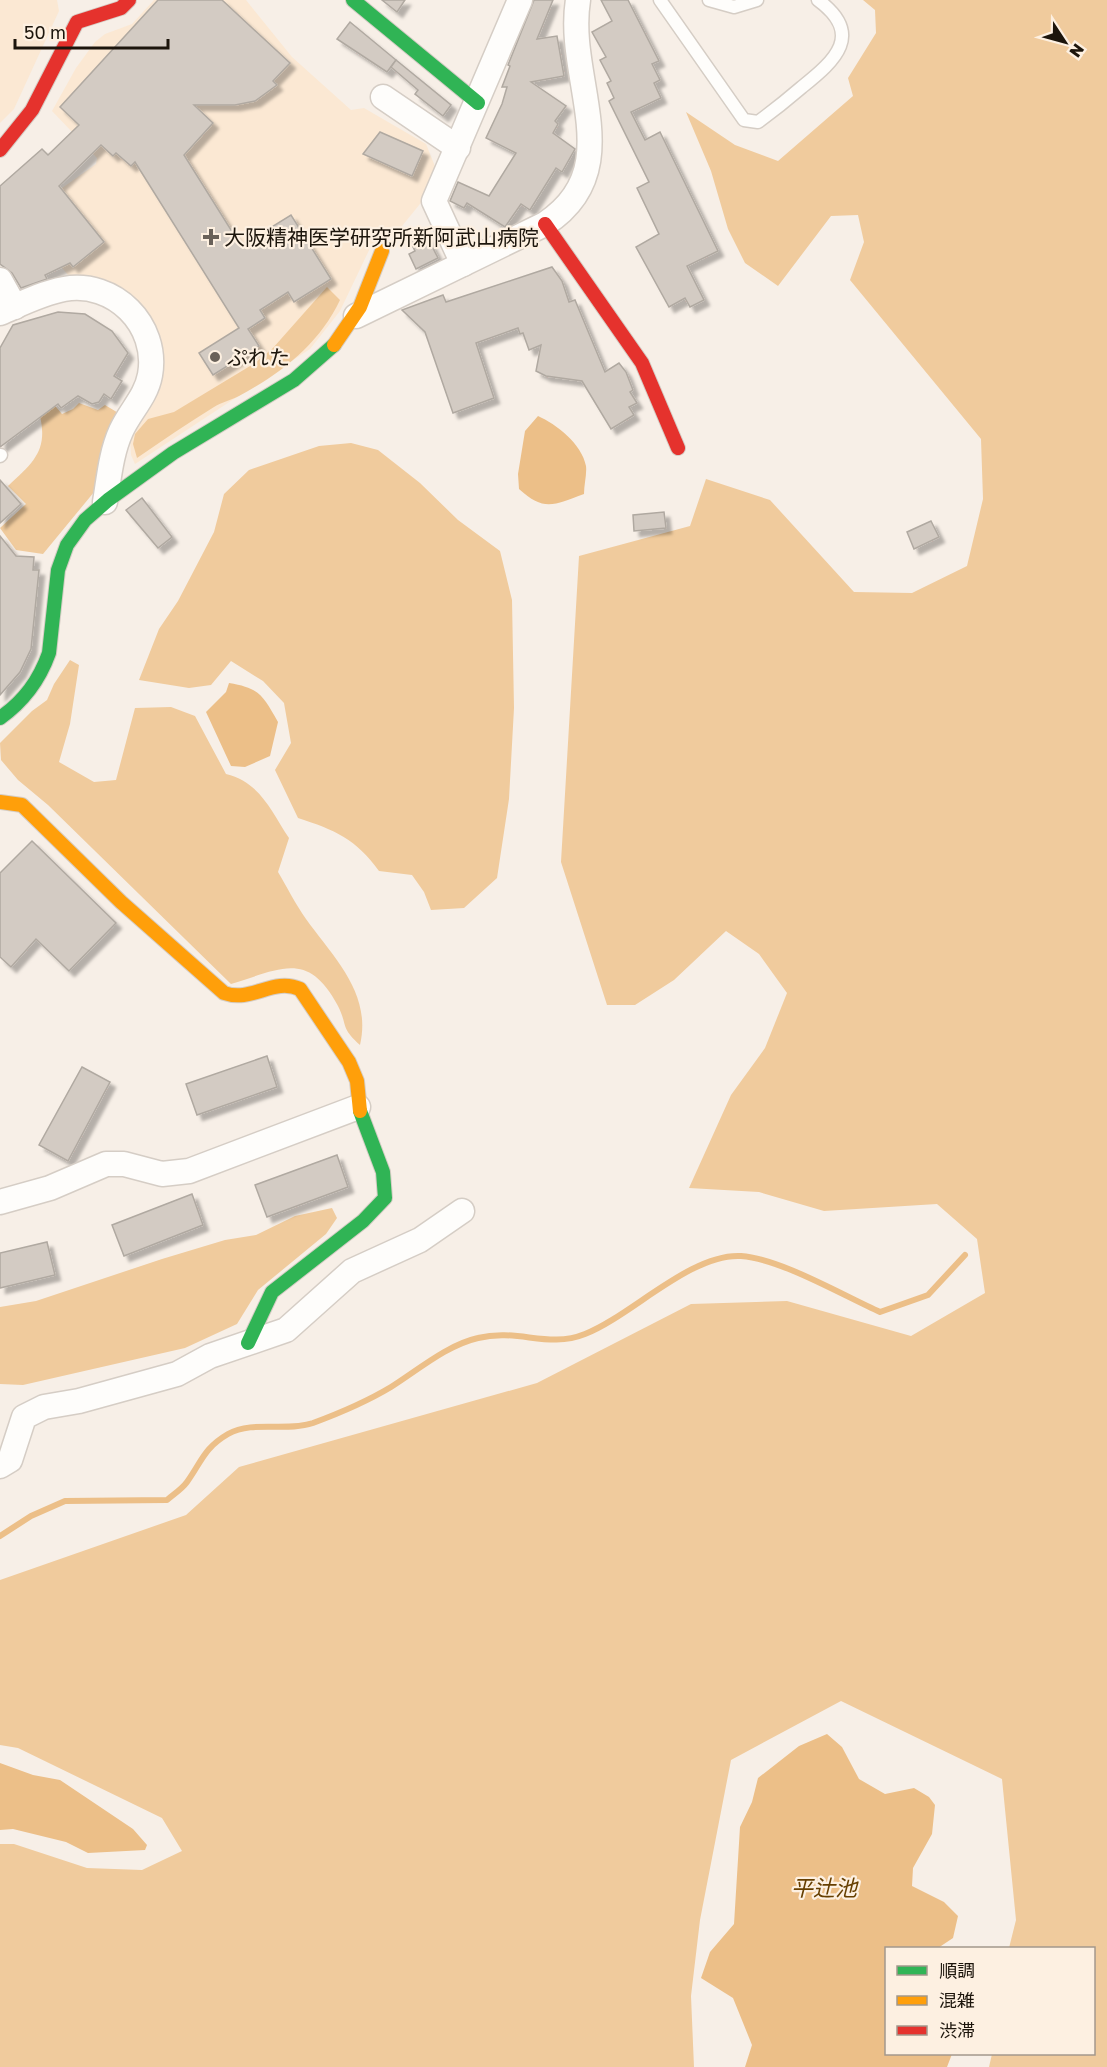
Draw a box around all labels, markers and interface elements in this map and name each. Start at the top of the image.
scale bar [15,12,168,50]
north arrow [1035,12,1095,72]
text: 50 m [24,21,66,43]
text: N [1065,40,1089,62]
place label: 大阪精神医学研究所新阿武山病院 [224,224,539,250]
marker: 大阪精神医学研究所新阿武山病院 [202,228,220,246]
place label: ぷれた [227,344,290,370]
marker: ぷれた [208,350,222,364]
water label: 平辻池 [791,1874,859,1901]
legend [885,1947,1095,2055]
text: 順調 [939,1959,975,1981]
text: 混雑 [939,1989,975,2011]
text: 渋滞 [939,2019,975,2041]

